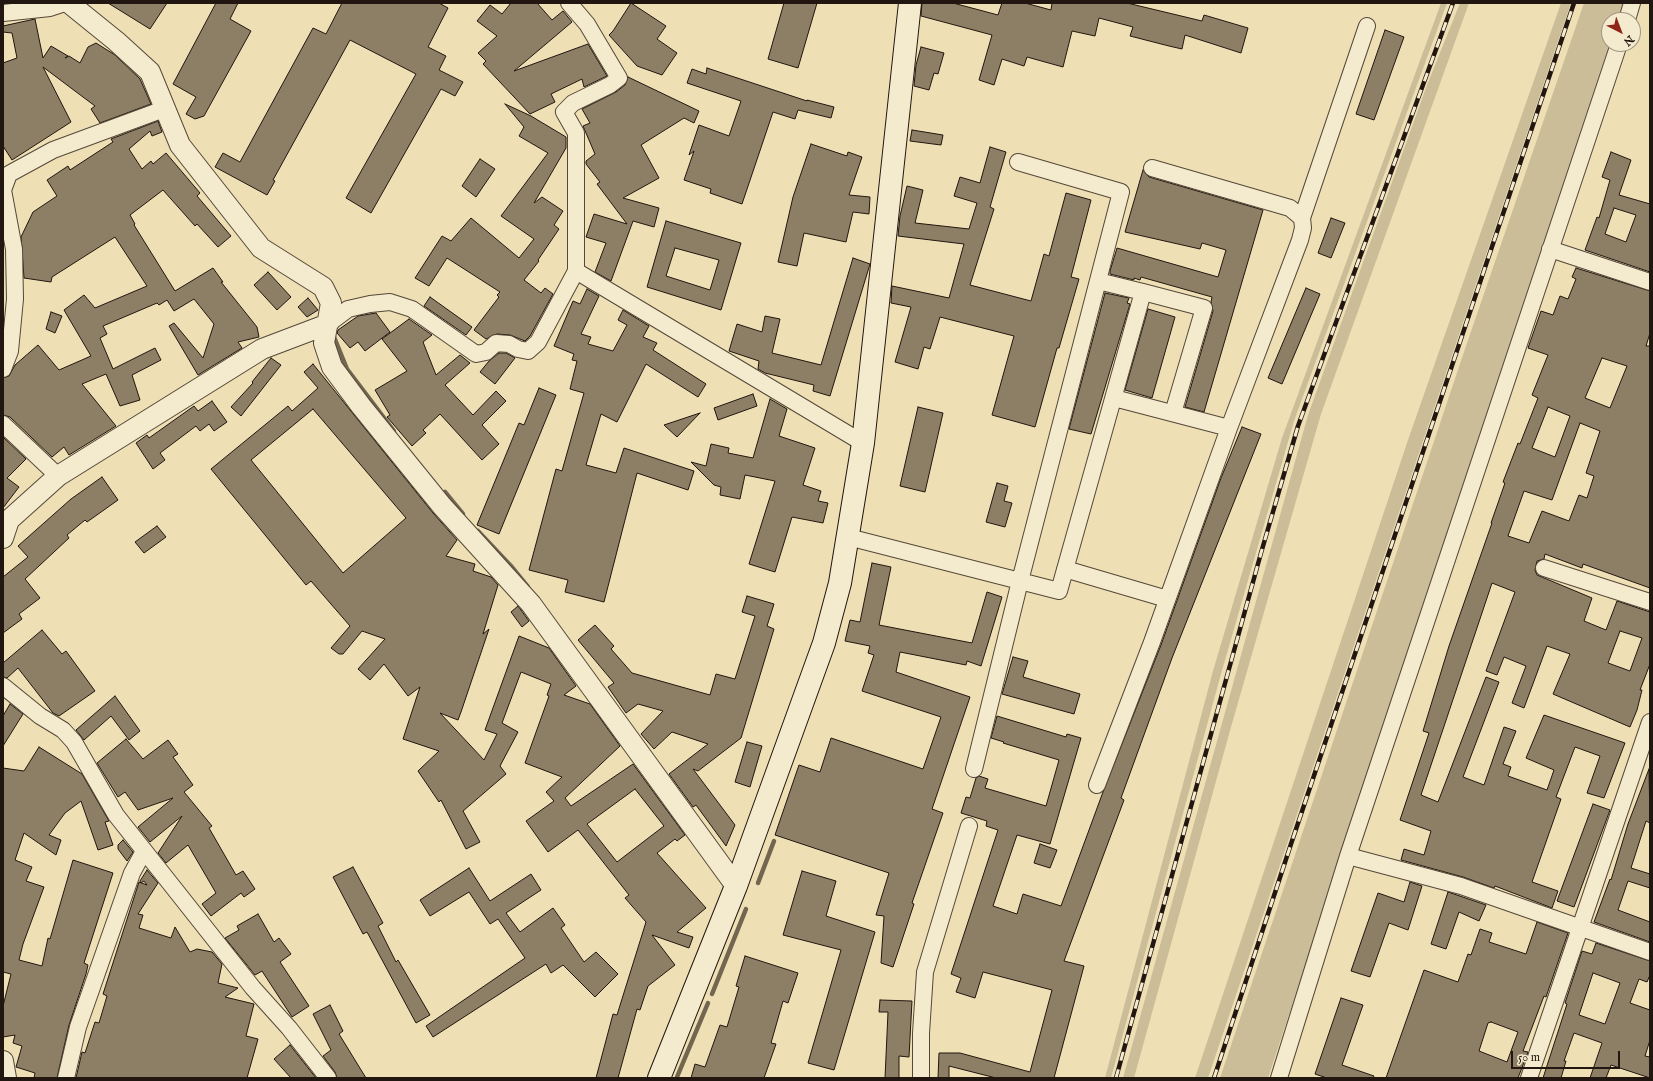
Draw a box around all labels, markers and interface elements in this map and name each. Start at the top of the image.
north arrow [1601,12,1641,52]
text: N [1620,32,1637,49]
scale bar [1513,1043,1622,1069]
text: 50 m [1518,1050,1540,1065]

